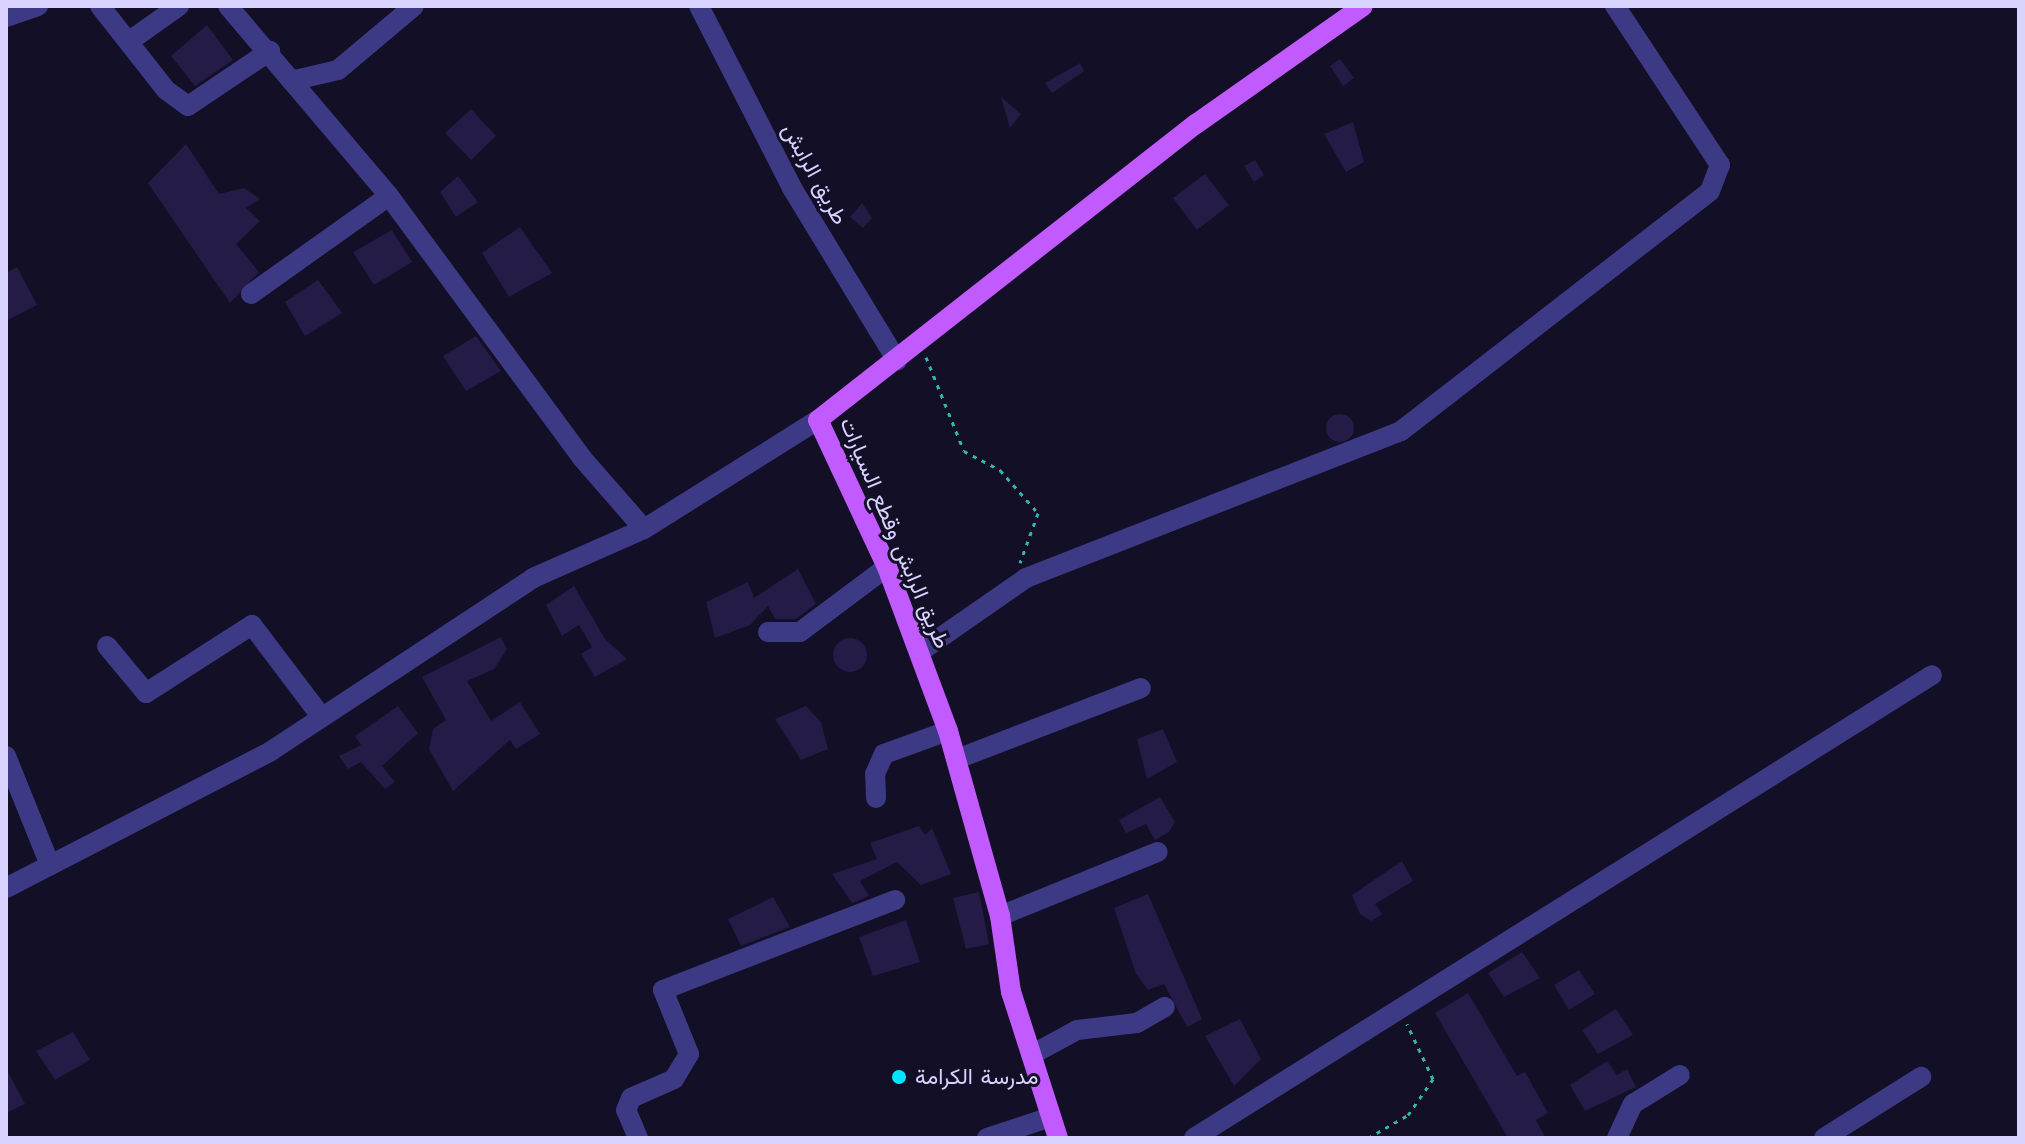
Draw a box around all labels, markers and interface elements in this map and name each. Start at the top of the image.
street label: طريق الرابش [776,119,854,229]
street label: طريق الرابش وقطع السيارات [834,414,956,652]
place label: مدرسة الكرامة [915,1064,1038,1090]
marker: مدرسة الكرامة [890,1068,908,1086]

